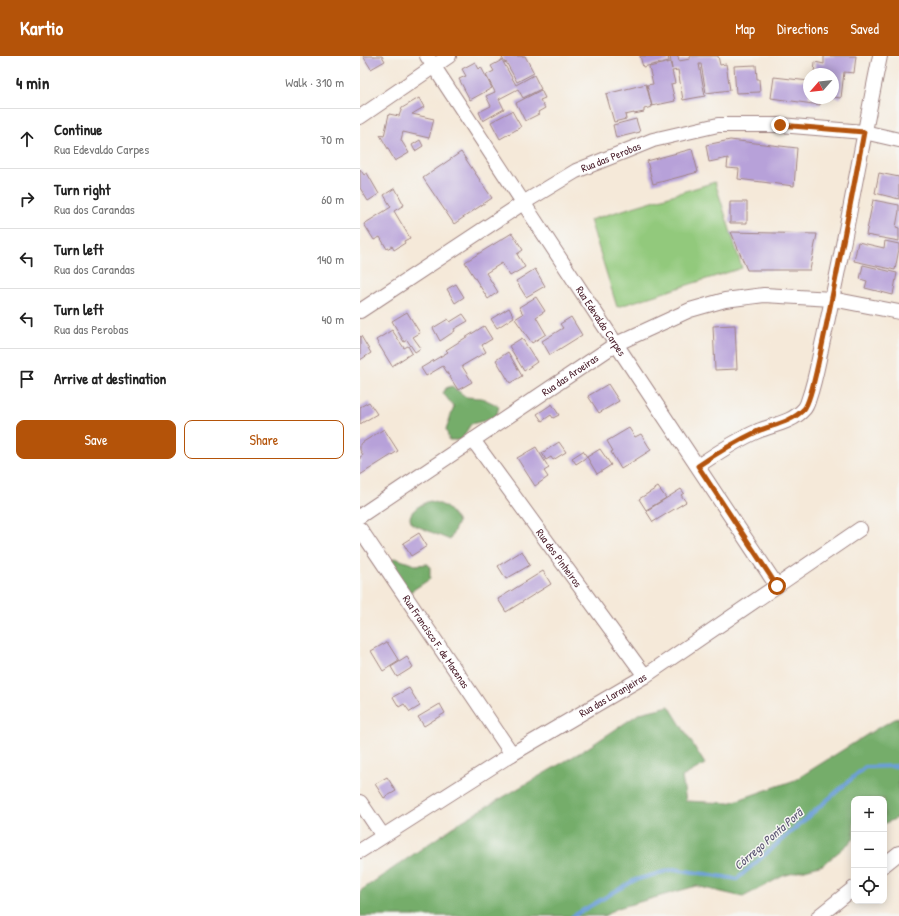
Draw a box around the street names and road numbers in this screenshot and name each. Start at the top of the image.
street label: Rua das Perobas [579,139,643,175]
street label: Rua Edevaldo Carpes [573,283,629,359]
street label: Rua das Aroeiras [539,351,601,399]
street label: Rua dos Pinheiros [533,526,585,590]
street label: Rua Francisco F. de Macenas [400,592,473,691]
street label: Rua das Laranjeiras [576,670,649,720]

